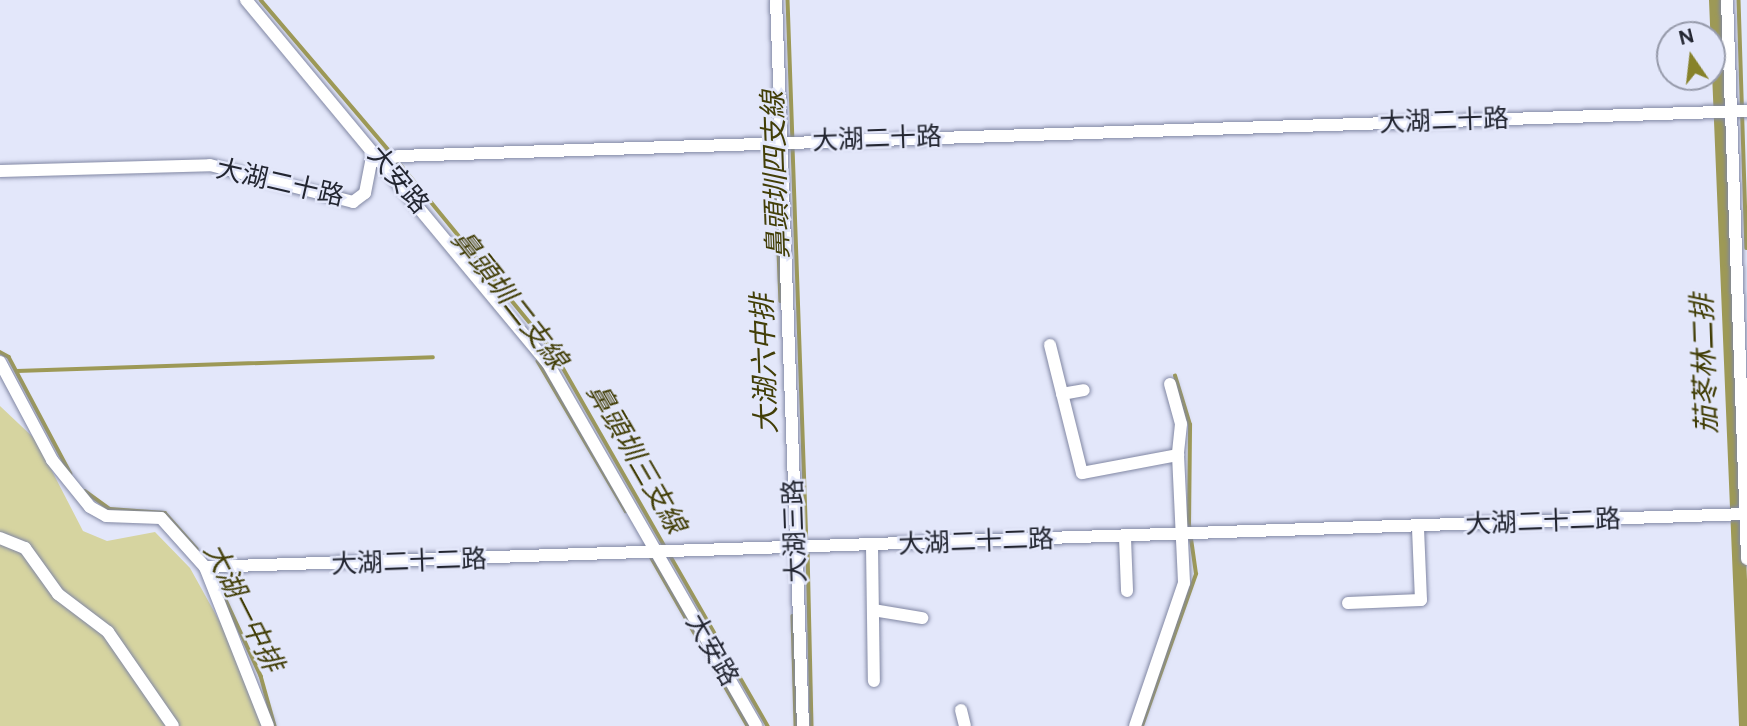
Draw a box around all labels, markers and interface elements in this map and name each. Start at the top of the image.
north arrow [1656,21,1726,91]
text: N [1676,24,1696,50]
water label: 鼻頭圳四支線 [755,90,795,260]
street label: 大湖二十路 [1378,103,1510,139]
street label: 大湖二十路 [811,121,943,157]
street label: 大安路 [361,140,435,220]
street label: 大湖二十路 [213,153,347,213]
water label: 鼻頭圳二支線 [445,222,575,376]
water label: 大湖六中排 [745,293,783,435]
water label: 茄苳林二排 [1685,293,1723,435]
water label: 鼻頭圳三支線 [580,377,694,539]
street label: 大湖三路 [778,478,812,584]
street label: 大湖二十二路 [1465,504,1621,540]
street label: 大湖二十二路 [898,524,1054,560]
water label: 大湖一中排 [197,537,291,677]
street label: 大湖二十二路 [331,544,487,580]
street label: 大安路 [679,608,745,692]

